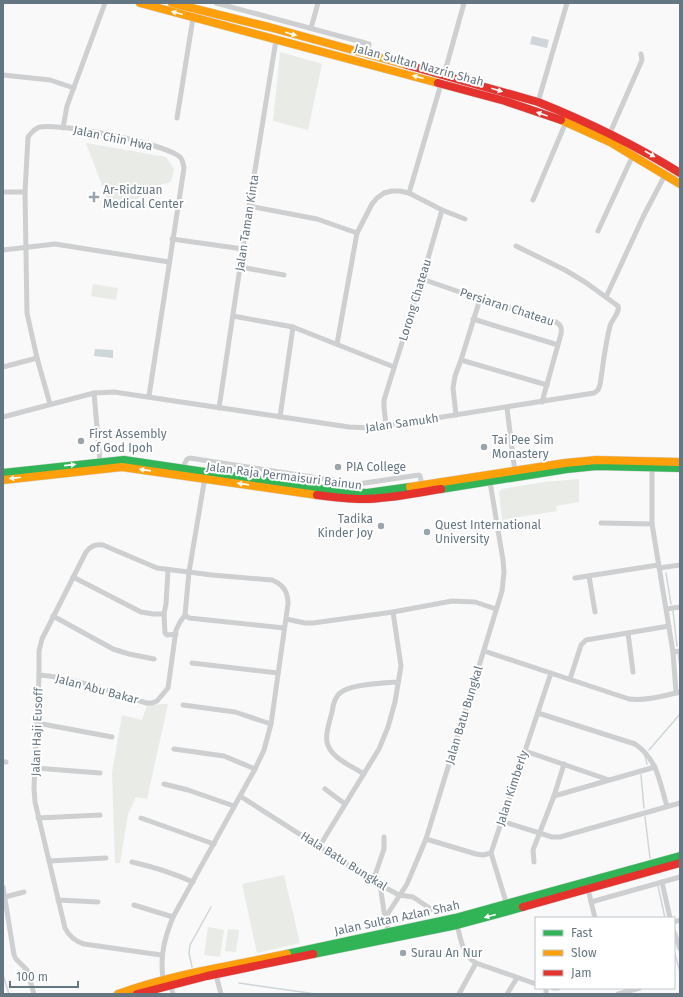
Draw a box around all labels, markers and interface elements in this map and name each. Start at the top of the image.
one-way arrow [171,10,183,16]
one-way arrow [285,31,297,37]
street label: Jalan Sultan Nazrin Shah [353,41,485,89]
one-way arrow [411,74,424,80]
one-way arrow [491,88,503,94]
one-way arrow [536,110,548,116]
street label: Jalan Chin Hwa [72,123,154,153]
one-way arrow [644,151,656,158]
street label: Jalan Taman Kinta [232,174,262,272]
place label: Ar-Ridzuan Medical Center [103,183,184,211]
marker: Ar-Ridzuan Medical Center [88,191,100,203]
street label: Lorong Chateau [396,257,434,343]
street label: Persiaran Chateau [458,285,556,329]
street label: Jalan Samukh [364,411,440,435]
place label: First Assembly of God Ipoh [89,427,167,455]
place label: Tai Pee Sim Monastery [492,433,554,461]
marker: First Assembly of God Ipoh [76,436,86,446]
marker: Tai Pee Sim Monastery [479,442,489,452]
street label: Jalan Raja Permaisuri Bainun [205,459,363,493]
place label: PIA College [346,460,406,474]
one-way arrow [64,462,76,468]
marker: PIA College [333,462,343,472]
one-way arrow [139,467,151,473]
one-way arrow [9,475,22,482]
one-way arrow [237,481,250,487]
place label: Tadika Kinder Joy [317,512,373,540]
place label: Quest International University [435,518,542,546]
marker: Tadika Kinder Joy [376,521,386,531]
marker: Quest International University [422,527,432,537]
street label: Jalan Batu Bungkal [442,664,486,766]
street label: Jalan Abu Bakar [54,671,140,707]
street label: Jalan Haji Eusoff [28,686,46,777]
street label: Jalan Kimberly [493,748,531,828]
street label: Hala Batu Bungkal [298,829,390,894]
street label: Jalan Sultan Azlan Shah [333,898,461,938]
one-way arrow [483,914,496,920]
legend [535,917,675,989]
text: Fast [571,926,593,940]
place label: Surau An Nur [411,946,483,960]
text: Slow [571,946,597,960]
marker: Surau An Nur [398,948,408,958]
scale bar [10,963,78,989]
text: Jam [571,966,591,980]
text: 100 m [16,970,48,984]

